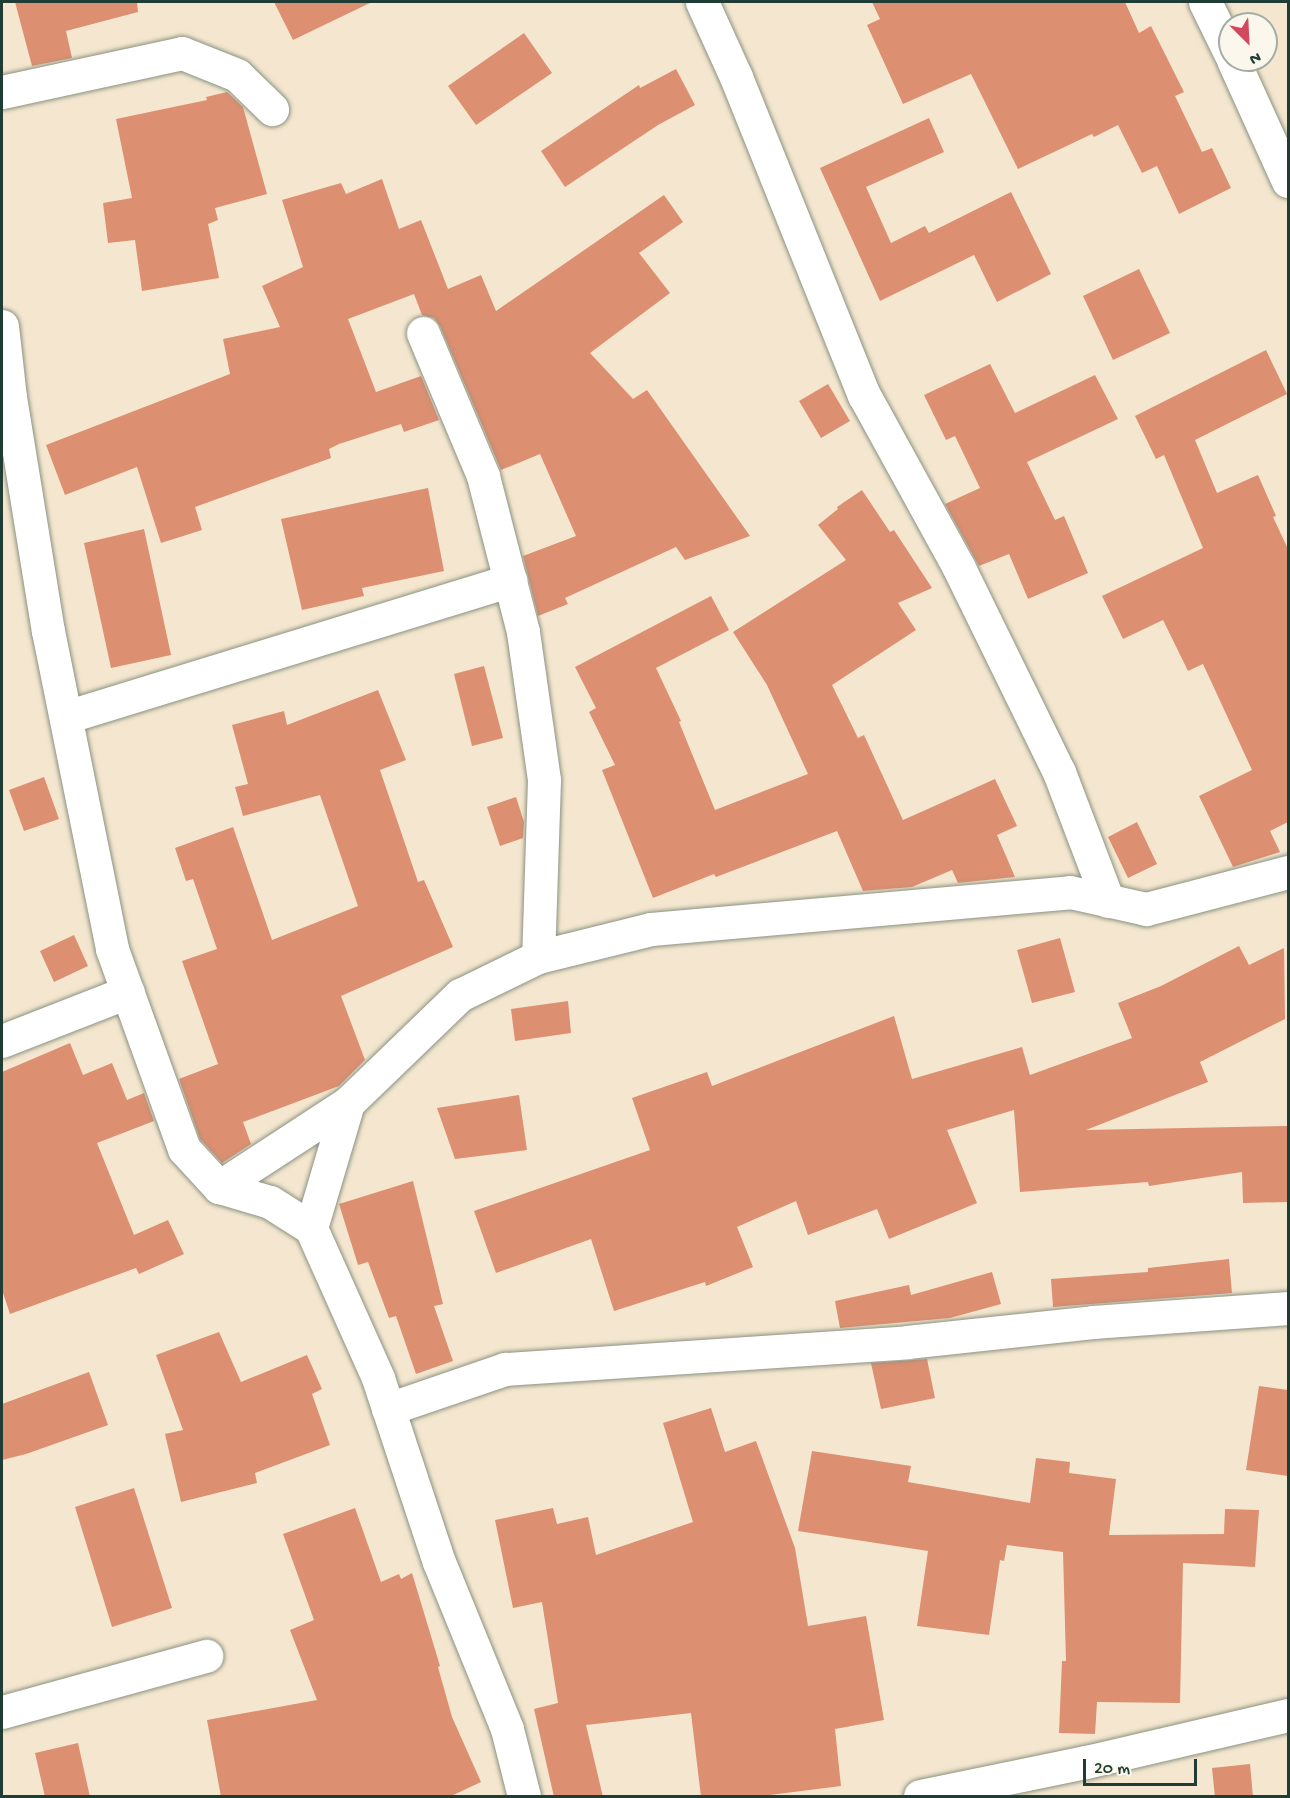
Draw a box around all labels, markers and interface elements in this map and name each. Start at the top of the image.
north arrow [1218,12,1278,72]
text: N [1246,46,1263,68]
scale bar [1086,1747,1200,1785]
text: 20 m [1094,1759,1130,1780]

